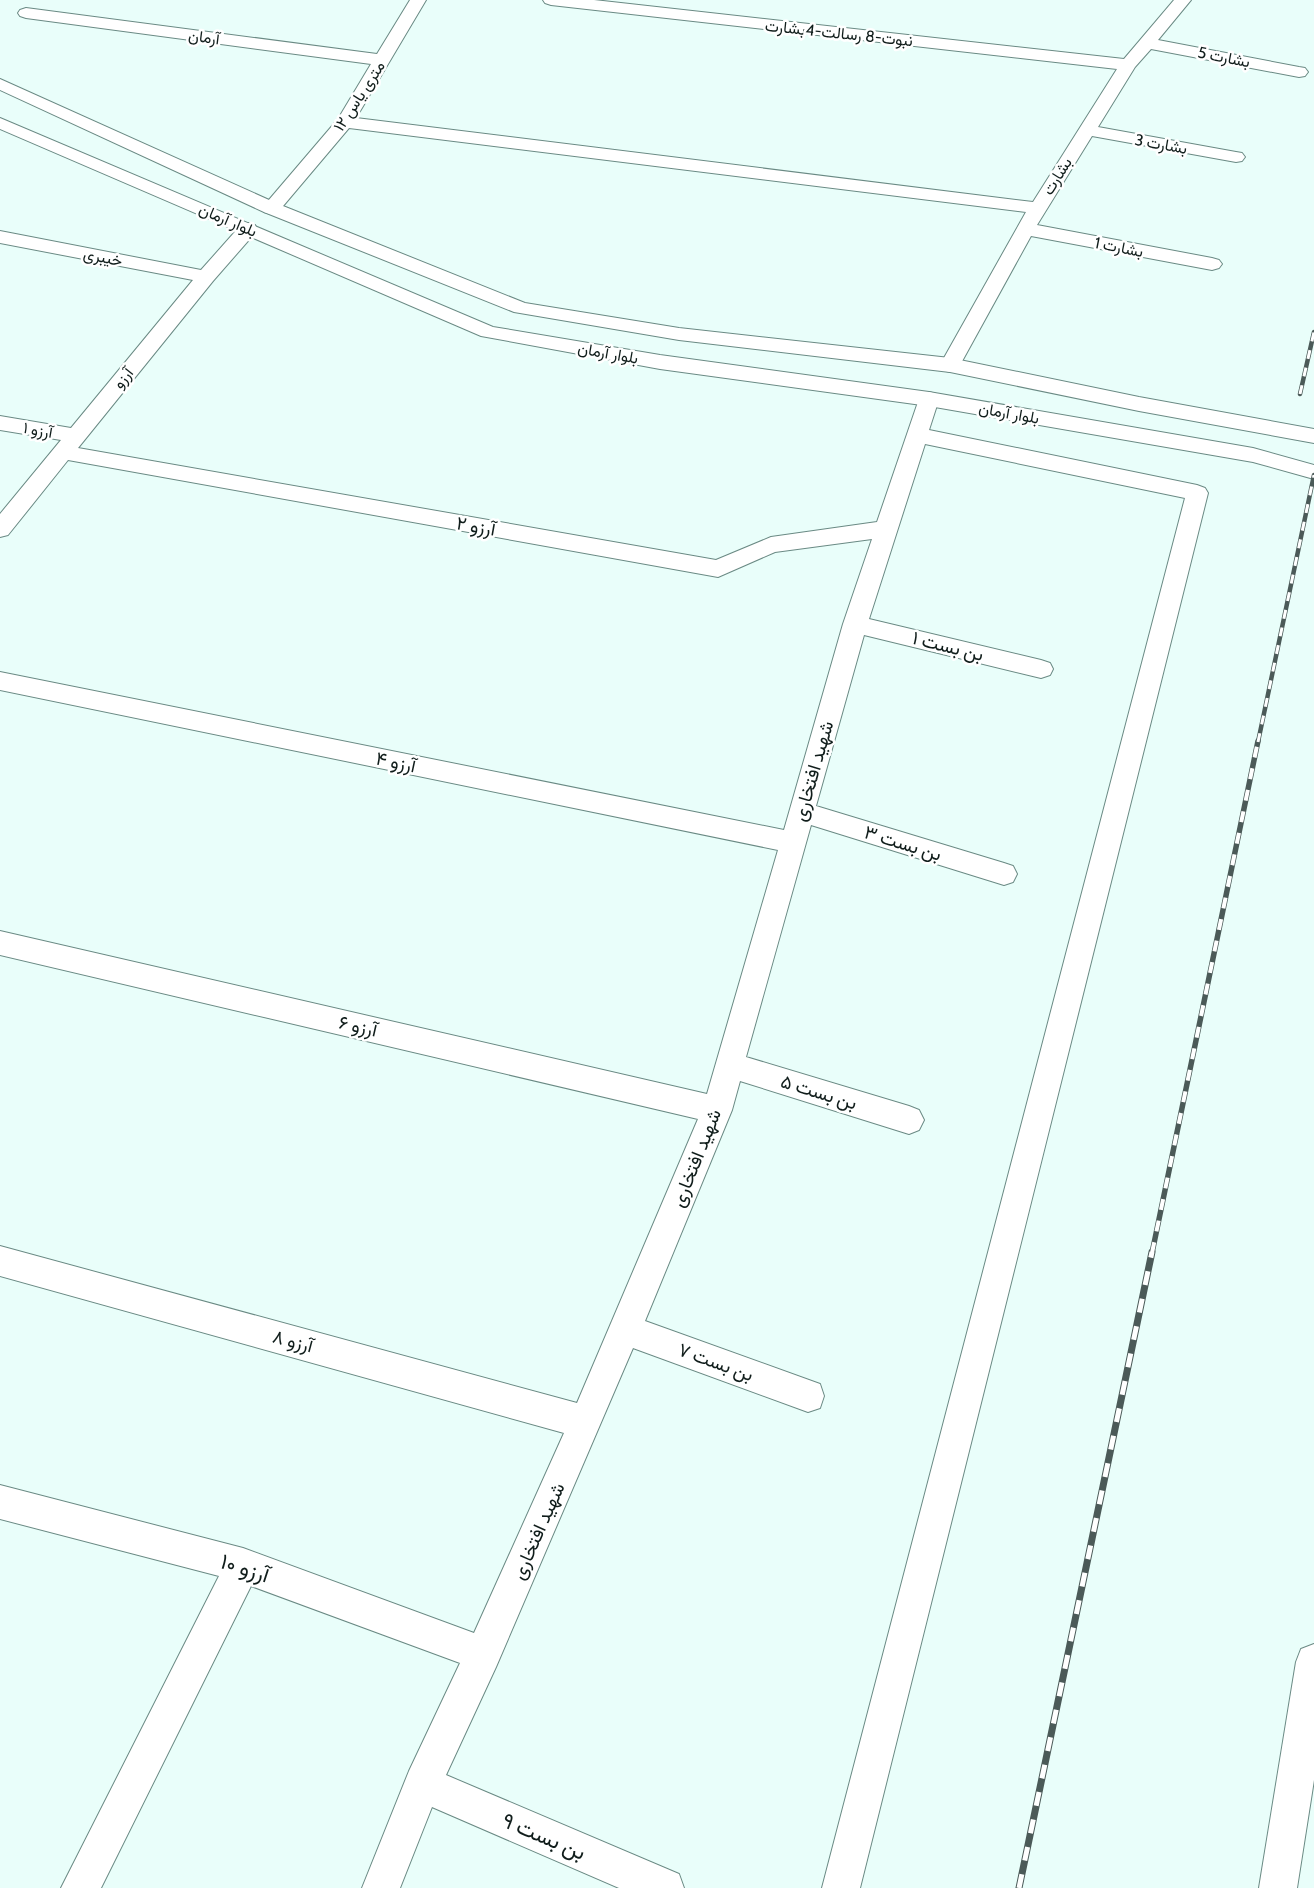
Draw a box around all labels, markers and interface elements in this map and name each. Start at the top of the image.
street label: نبوت-8 رسالت-4بشارت [764,16,914,51]
street label: آرمان [187,26,222,49]
street label: بشارت 5 [1196,43,1252,72]
street label: ۱۲ متری یاس [329,57,390,135]
street label: بشارت 3 [1133,130,1189,159]
street label: بشارت [1038,154,1077,199]
street label: بلوار آرمان [196,199,260,242]
street label: بشارت 1 [1093,233,1145,262]
street label: خیبری [82,244,124,271]
street label: بلوار آرمان [576,338,640,369]
street label: آرزو [109,363,139,393]
street label: بلوار آرمان [977,398,1041,429]
street label: آرزو ۱ [22,418,55,443]
street label: آرزو ۲ [455,511,499,541]
street label: بن بست ۱ [910,626,986,666]
street label: شهید افتخاری [788,718,838,824]
street label: آرزو ۴ [374,747,420,778]
street label: بن بست ۳ [862,820,944,866]
street label: آرزو ۶ [336,1010,381,1042]
street label: بن بست ۵ [778,1070,860,1114]
street label: شهید افتخاری [666,1106,726,1210]
street label: آرزو ۸ [270,1325,317,1358]
street label: بن بست ۷ [675,1338,757,1386]
street label: شهید افتخاری [506,1479,570,1583]
street label: آرزو ۱۰ [217,1547,275,1589]
street label: بن بست ۹ [498,1806,590,1866]

